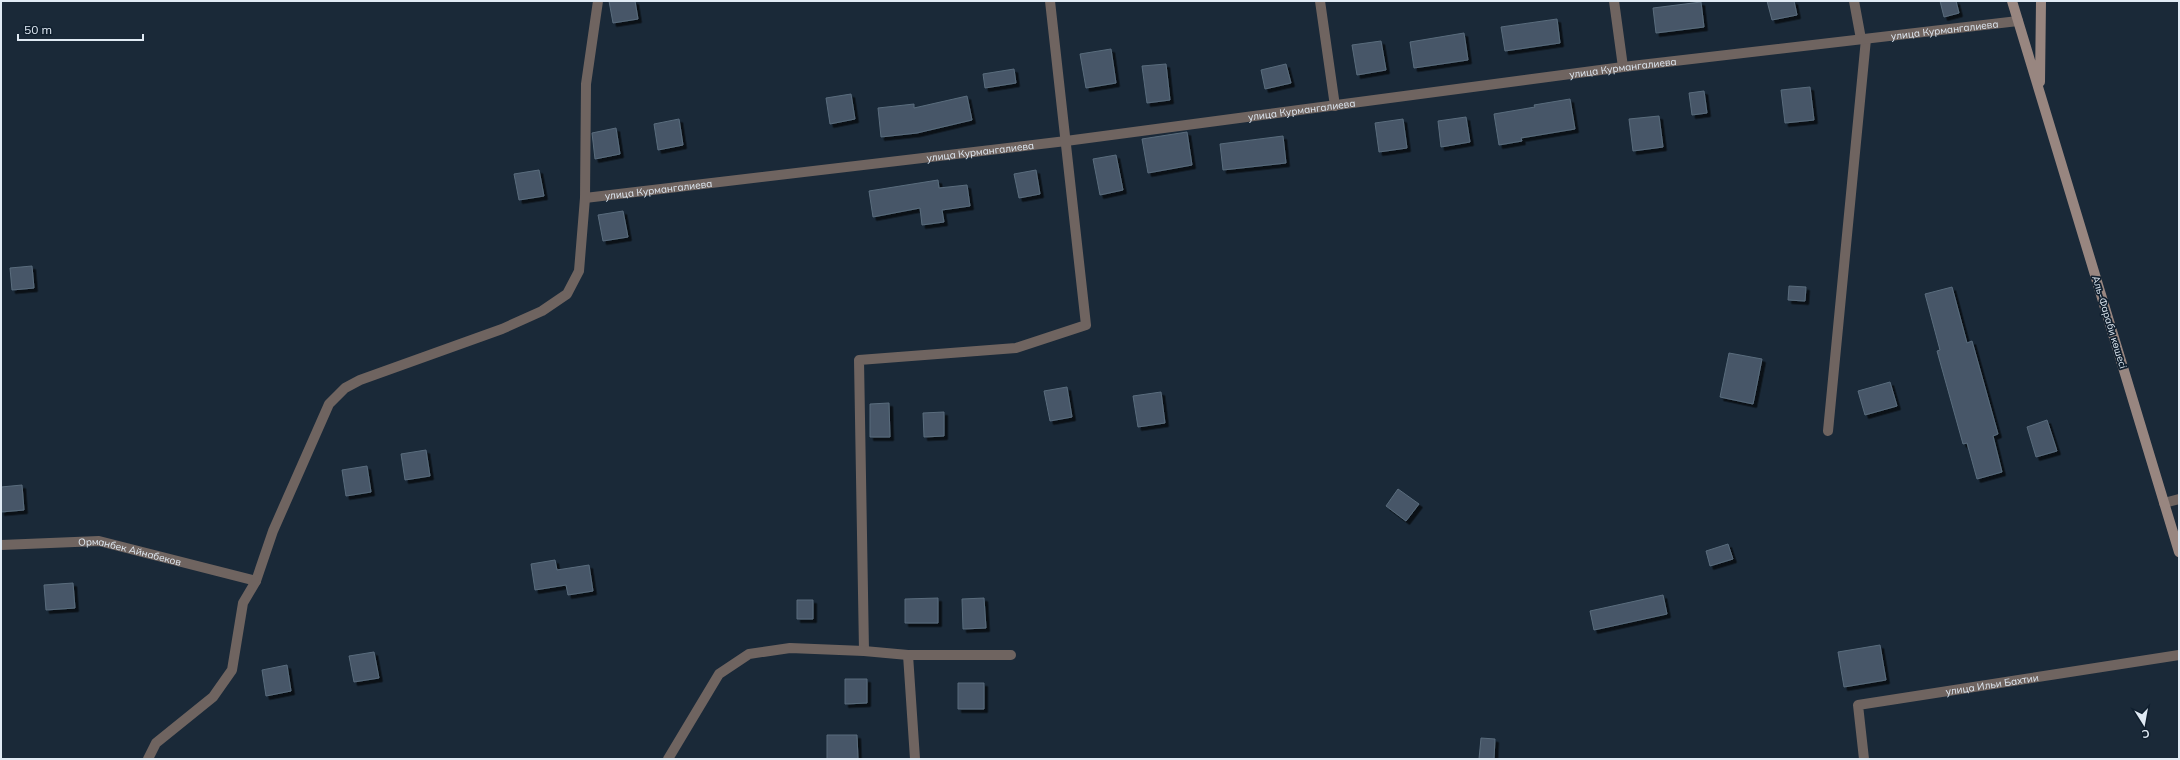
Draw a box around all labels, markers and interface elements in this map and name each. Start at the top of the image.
scale bar [18,16,143,42]
street label: улица Курмангалиева [1890,17,1999,43]
text: 50 m [24,22,52,37]
street label: улица Курмангалиева [1568,55,1677,81]
street label: улица Курмангалиева [1247,97,1356,124]
street label: улица Курмангалиева [926,139,1035,164]
street label: улица Курмангалиева [604,177,713,203]
street label: Аль-Фараби көшесі [2089,274,2130,370]
street label: Орманбек Айнабеков [78,535,183,569]
street label: улица Ильи Бахтии [1945,671,2040,698]
north arrow [2124,704,2164,744]
text: С [2140,726,2151,741]

